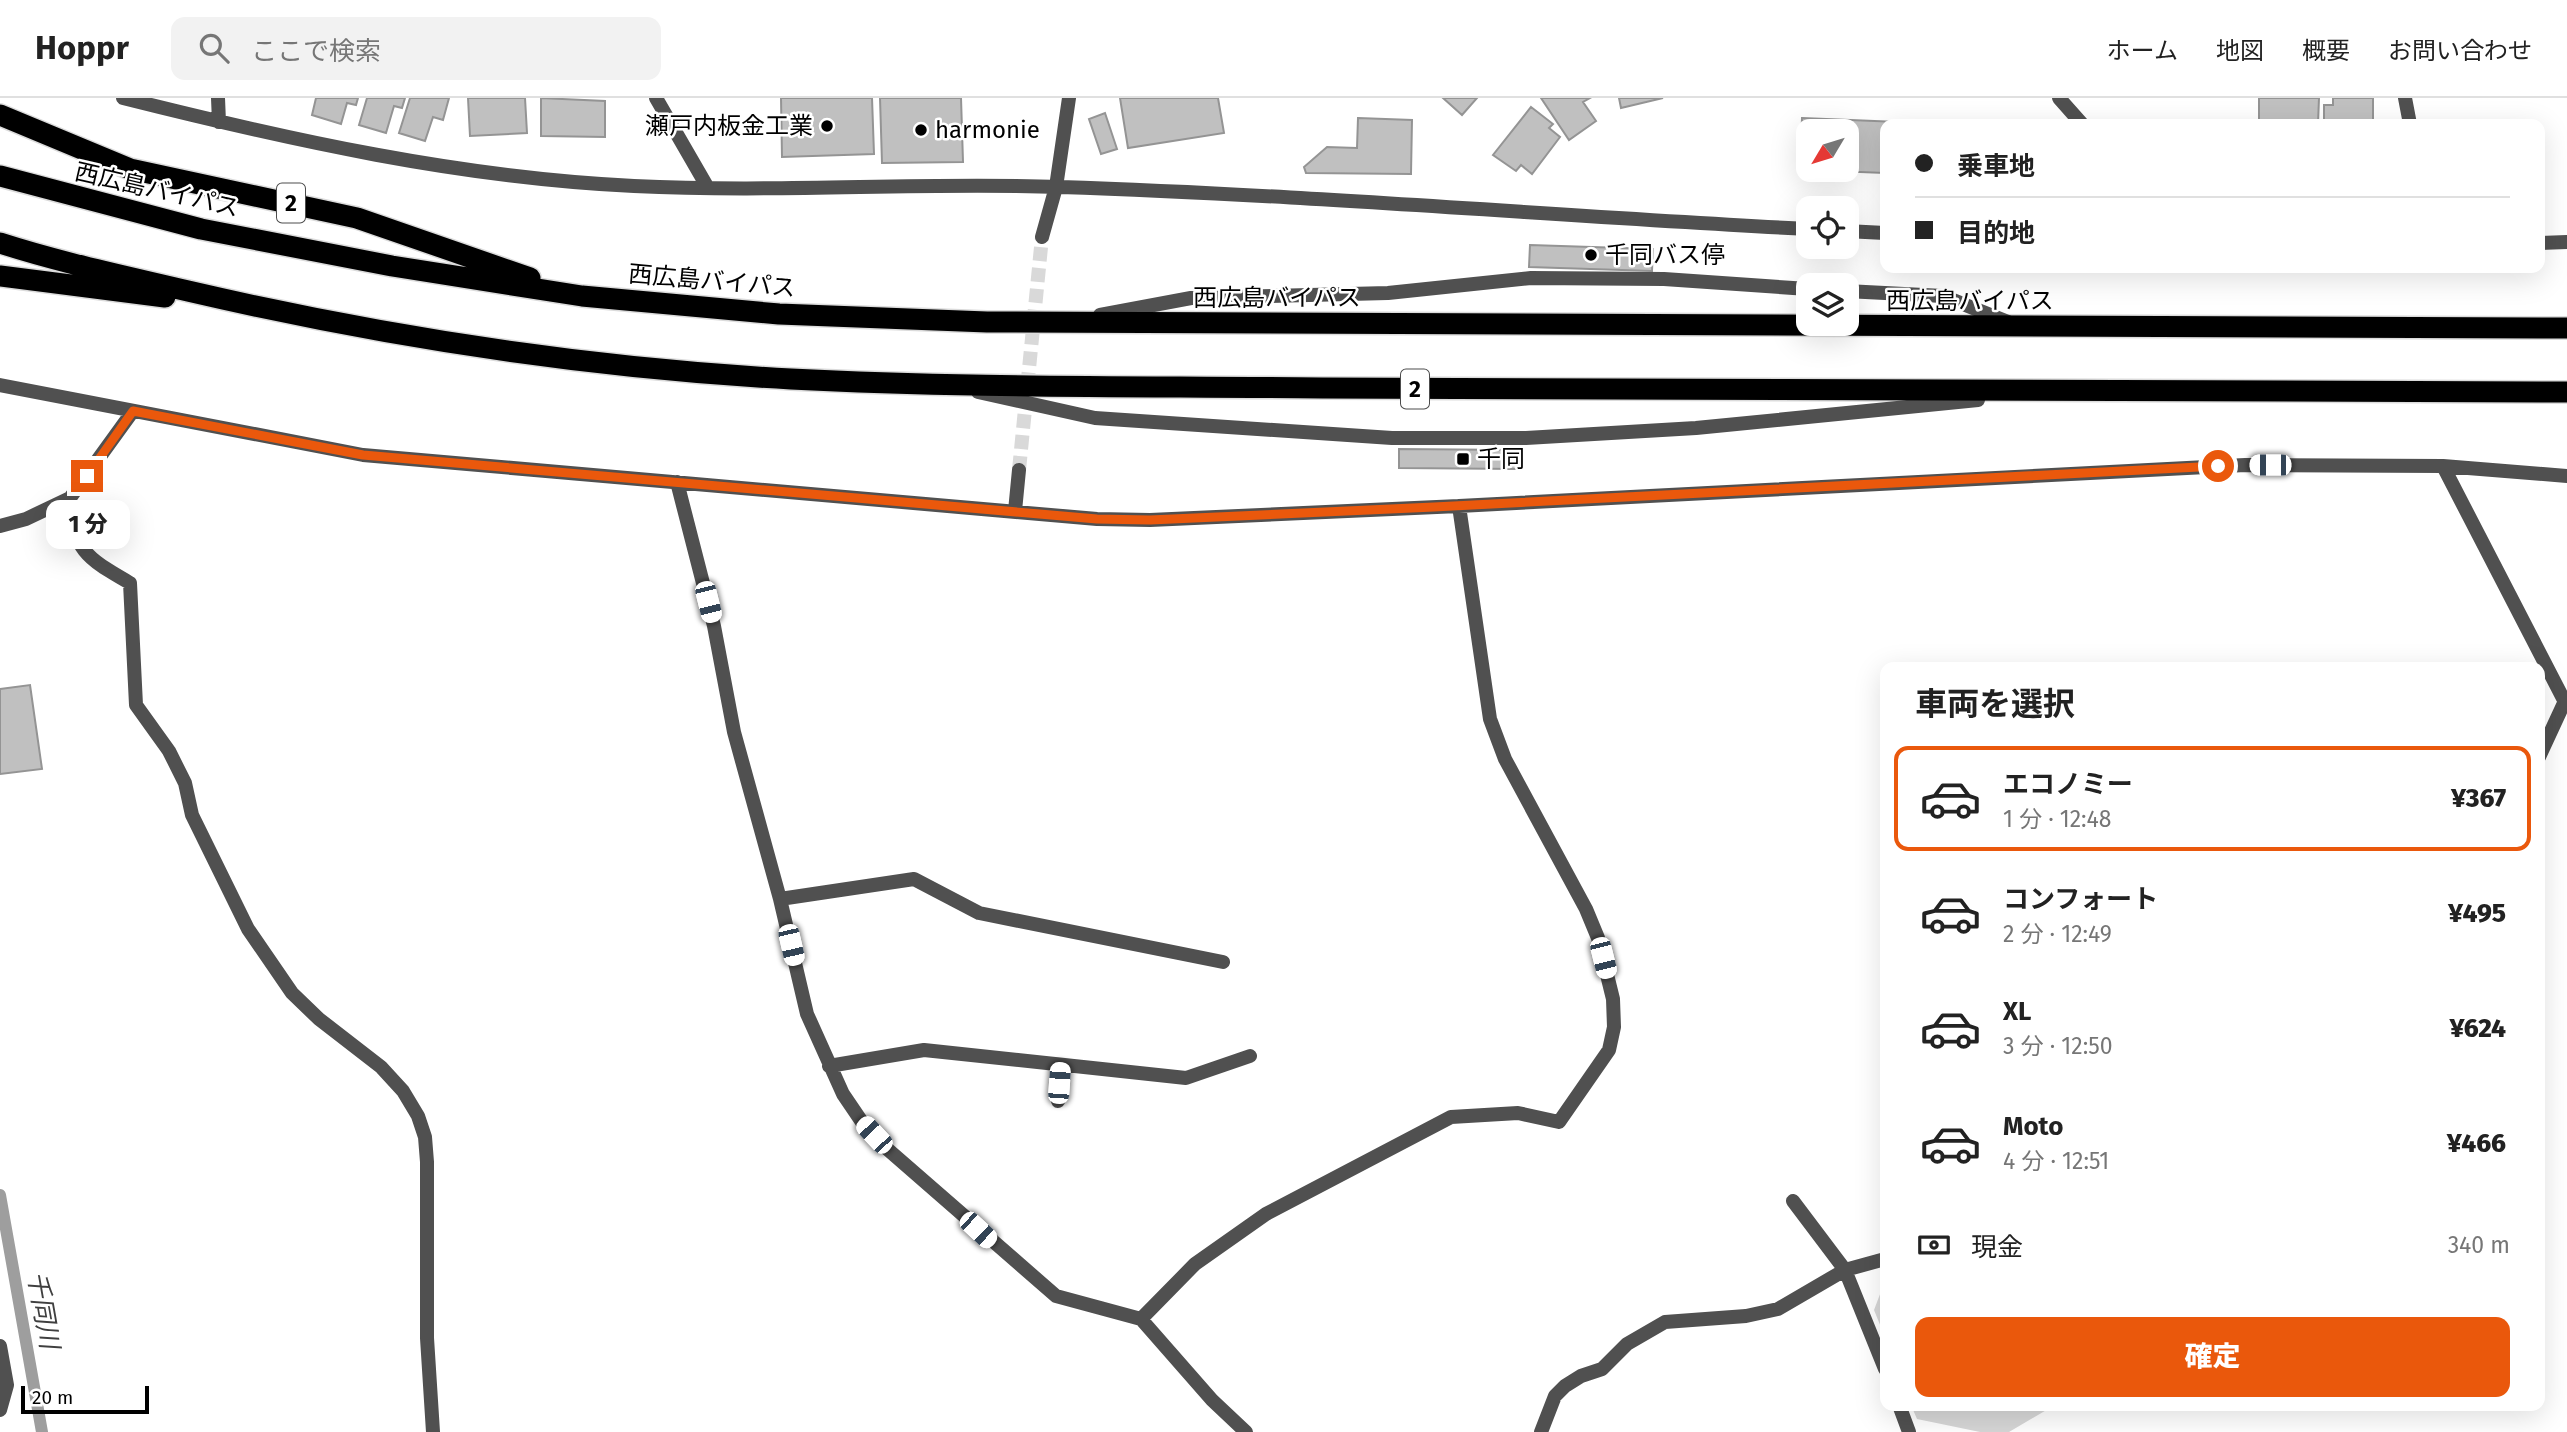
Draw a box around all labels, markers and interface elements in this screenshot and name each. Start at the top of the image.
search box [171,17,661,80]
text: Hoppr [35,28,129,68]
icon: search [195,29,233,67]
text: ここで検索 [251,36,381,67]
text: ホーム [2107,37,2178,65]
text: 地図 [2216,37,2264,65]
text: 概要 [2302,37,2350,65]
text: お問い合わせ [2388,37,2532,65]
place label: 瀬戸内板金工業 [645,112,813,140]
place label: harmonie [935,116,1040,144]
marker: 瀬戸内板金工業 [819,118,835,134]
north arrow [1796,119,1858,182]
map controls [1796,119,1859,336]
marker: harmonie [913,122,929,138]
text: 乗車地 [1957,151,2035,182]
street label: 西広島バイパス [72,158,242,222]
road number: 2 [277,184,305,222]
button: locate [1796,196,1859,259]
text: 目的地 [1957,218,2035,249]
place label: 千同バス停 [1605,241,1725,269]
marker: 千同バス停 [1583,247,1599,263]
street label: 西広島バイパス [627,260,797,302]
button: layers [1796,273,1859,336]
street label: 西広島バイパス [1193,284,1361,312]
street label: 西広島バイパス [1886,287,2054,315]
road number: 2 [1401,370,1429,408]
place label: 千同 [1477,445,1525,473]
route start [2202,450,2234,482]
marker: 千同 [1455,451,1471,467]
car [2250,455,2292,476]
route end [71,460,103,492]
callout: 1 分 [45,500,129,550]
text: 1 分 [68,510,108,538]
car [693,579,724,625]
text: 車両を選択 [1915,685,2075,723]
icon: car [1919,767,1982,830]
text: エコノミー [2003,769,2133,800]
text: ¥367 [2451,783,2506,814]
text: 1 分 · 12:48 [2003,805,2111,833]
icon: car [1919,882,1982,945]
text: コンフォート [2003,884,2158,915]
text: ¥495 [2448,898,2506,929]
text: 2 分 · 12:49 [2003,920,2112,948]
car [777,922,806,968]
car [1588,935,1619,981]
text: XL [2003,996,2031,1027]
icon: car [1919,997,1982,1060]
text: ¥624 [2449,1013,2506,1044]
text: 3 分 · 12:50 [2003,1032,2113,1060]
car [1048,1061,1071,1105]
text: Moto [2003,1111,2063,1142]
car [852,1112,897,1158]
icon: car [1919,1112,1982,1175]
text: ¥466 [2447,1128,2506,1159]
text: 4 分 · 12:51 [2003,1147,2109,1175]
car [956,1208,1001,1252]
icon: cash [1915,1226,1953,1264]
text: 340 m [2448,1231,2510,1259]
text: 現金 [1971,1232,2023,1263]
water label: 千同川 [21,1269,66,1354]
button: 確定 [1915,1317,2510,1397]
scale bar [21,1383,149,1415]
text: 20 m [32,1386,73,1409]

